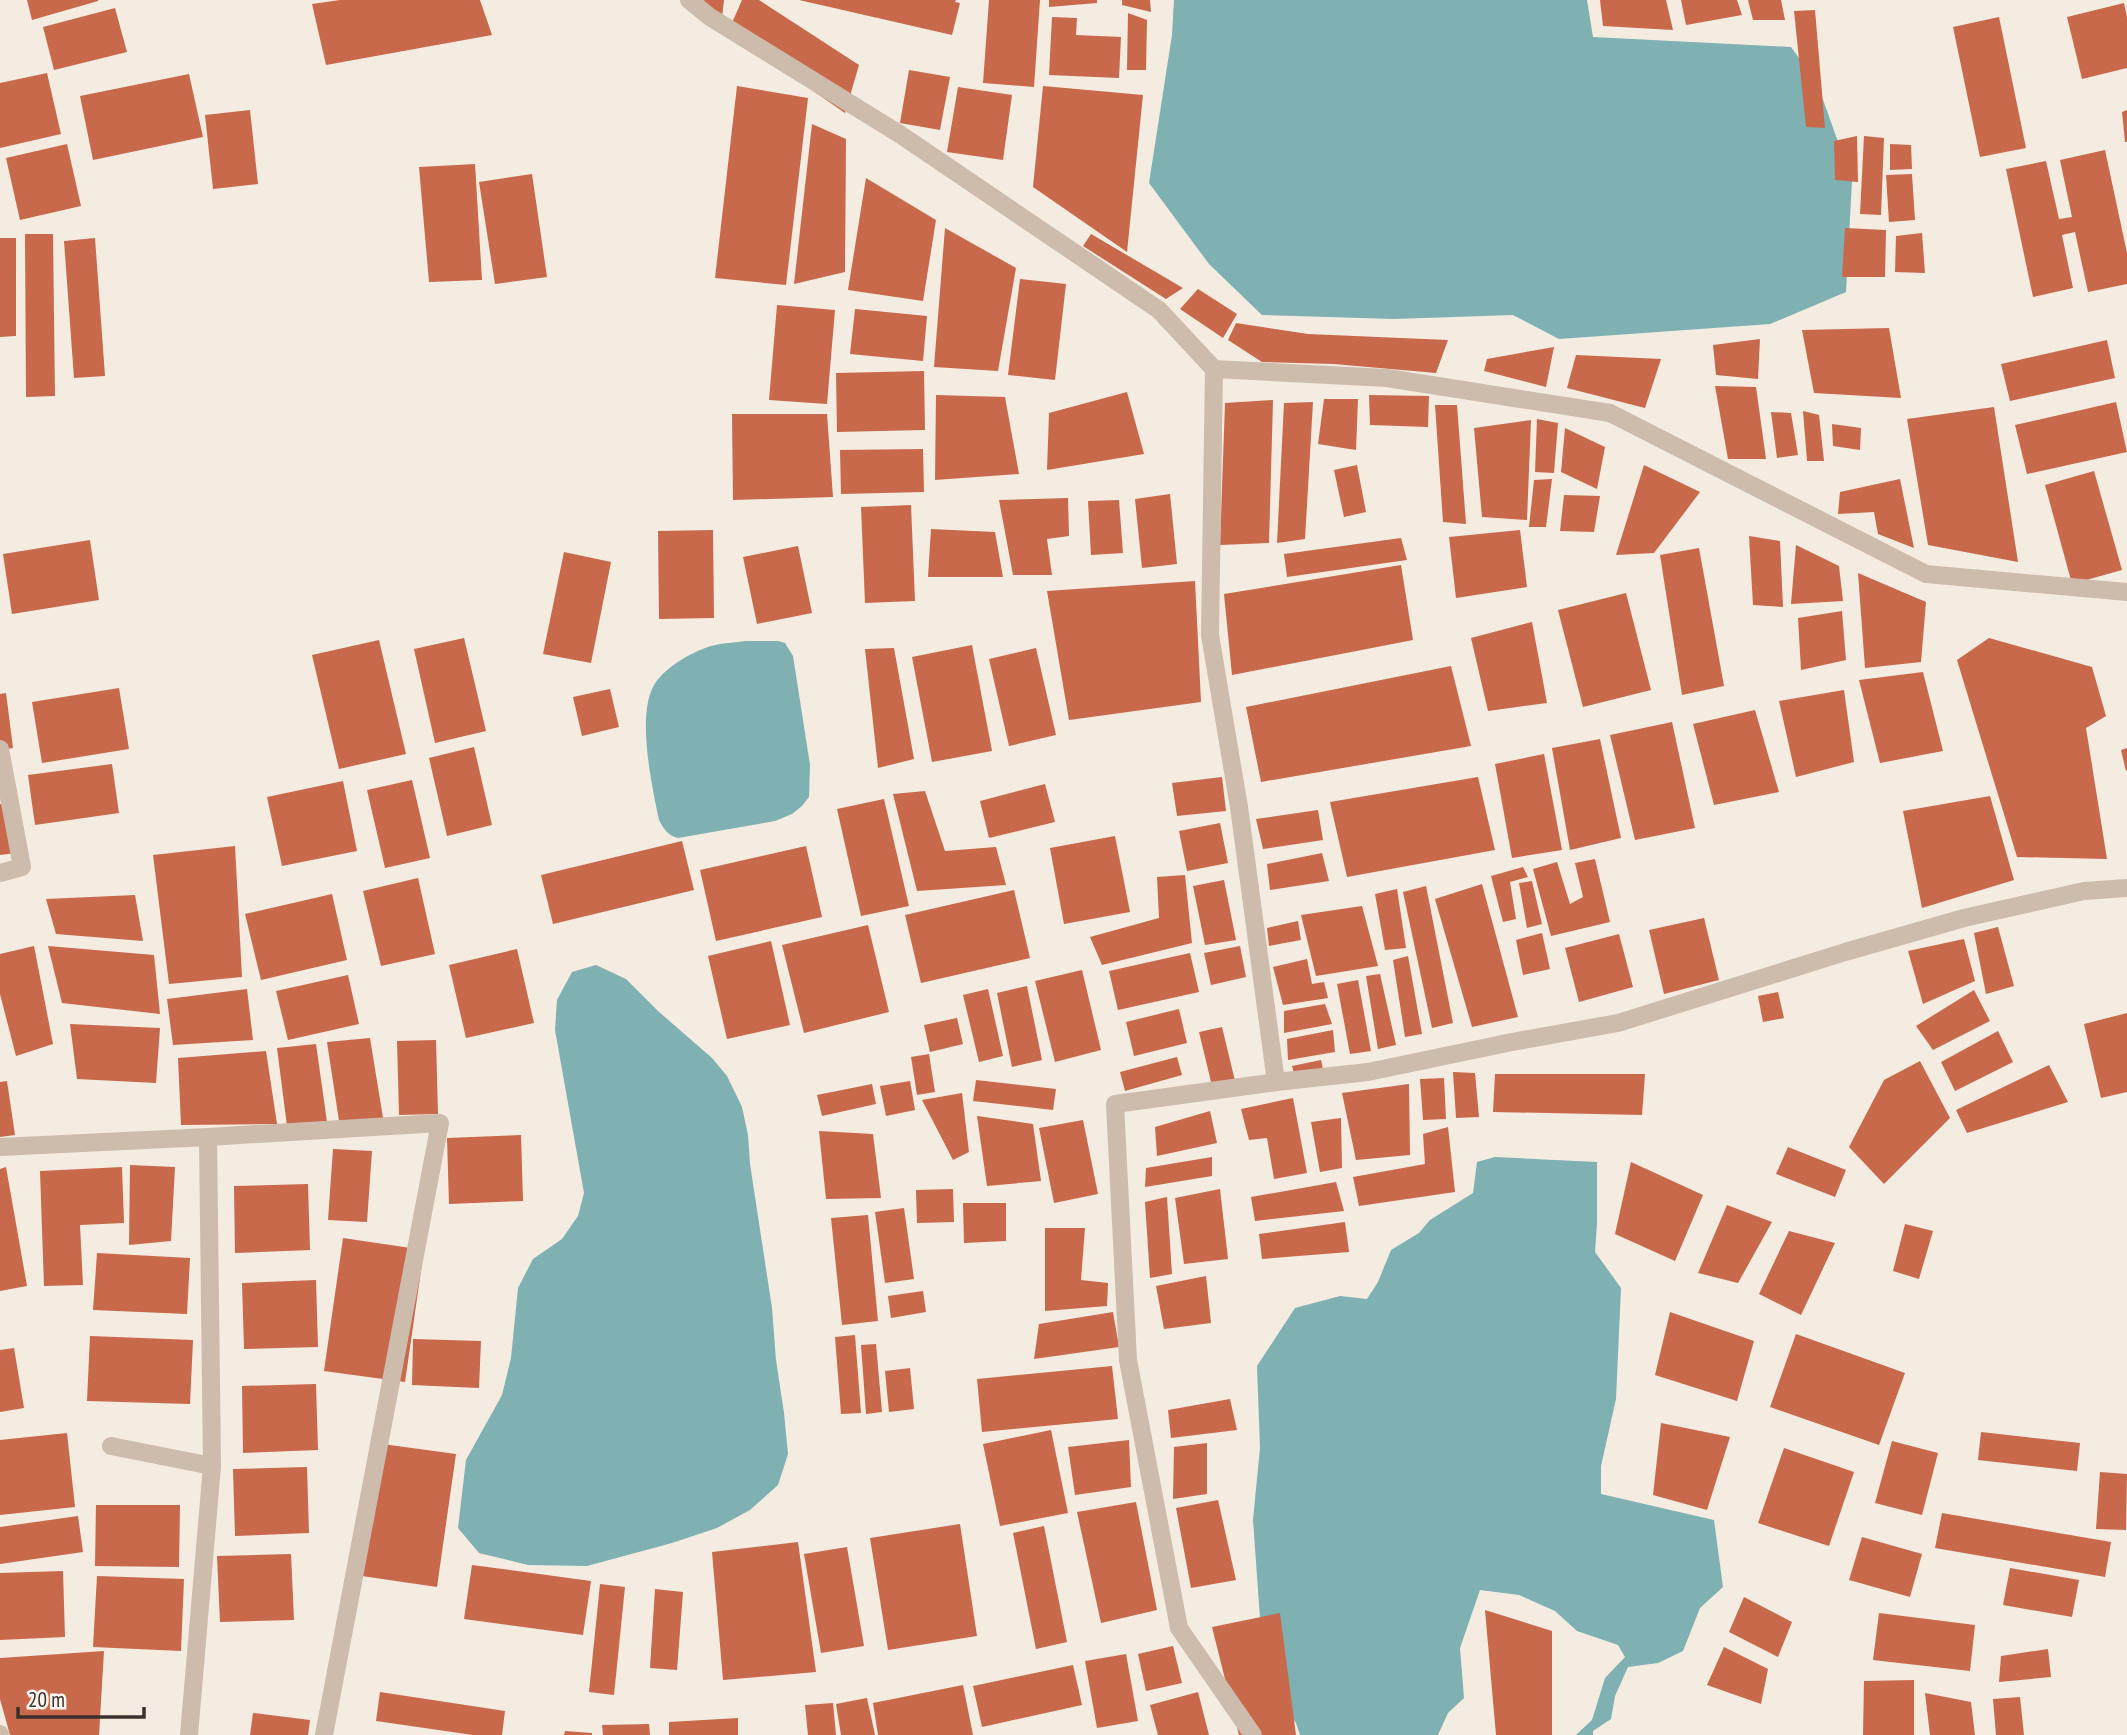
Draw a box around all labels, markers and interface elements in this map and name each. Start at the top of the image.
scale bar [18,1676,144,1720]
text: 20 m [28,1686,65,1713]

